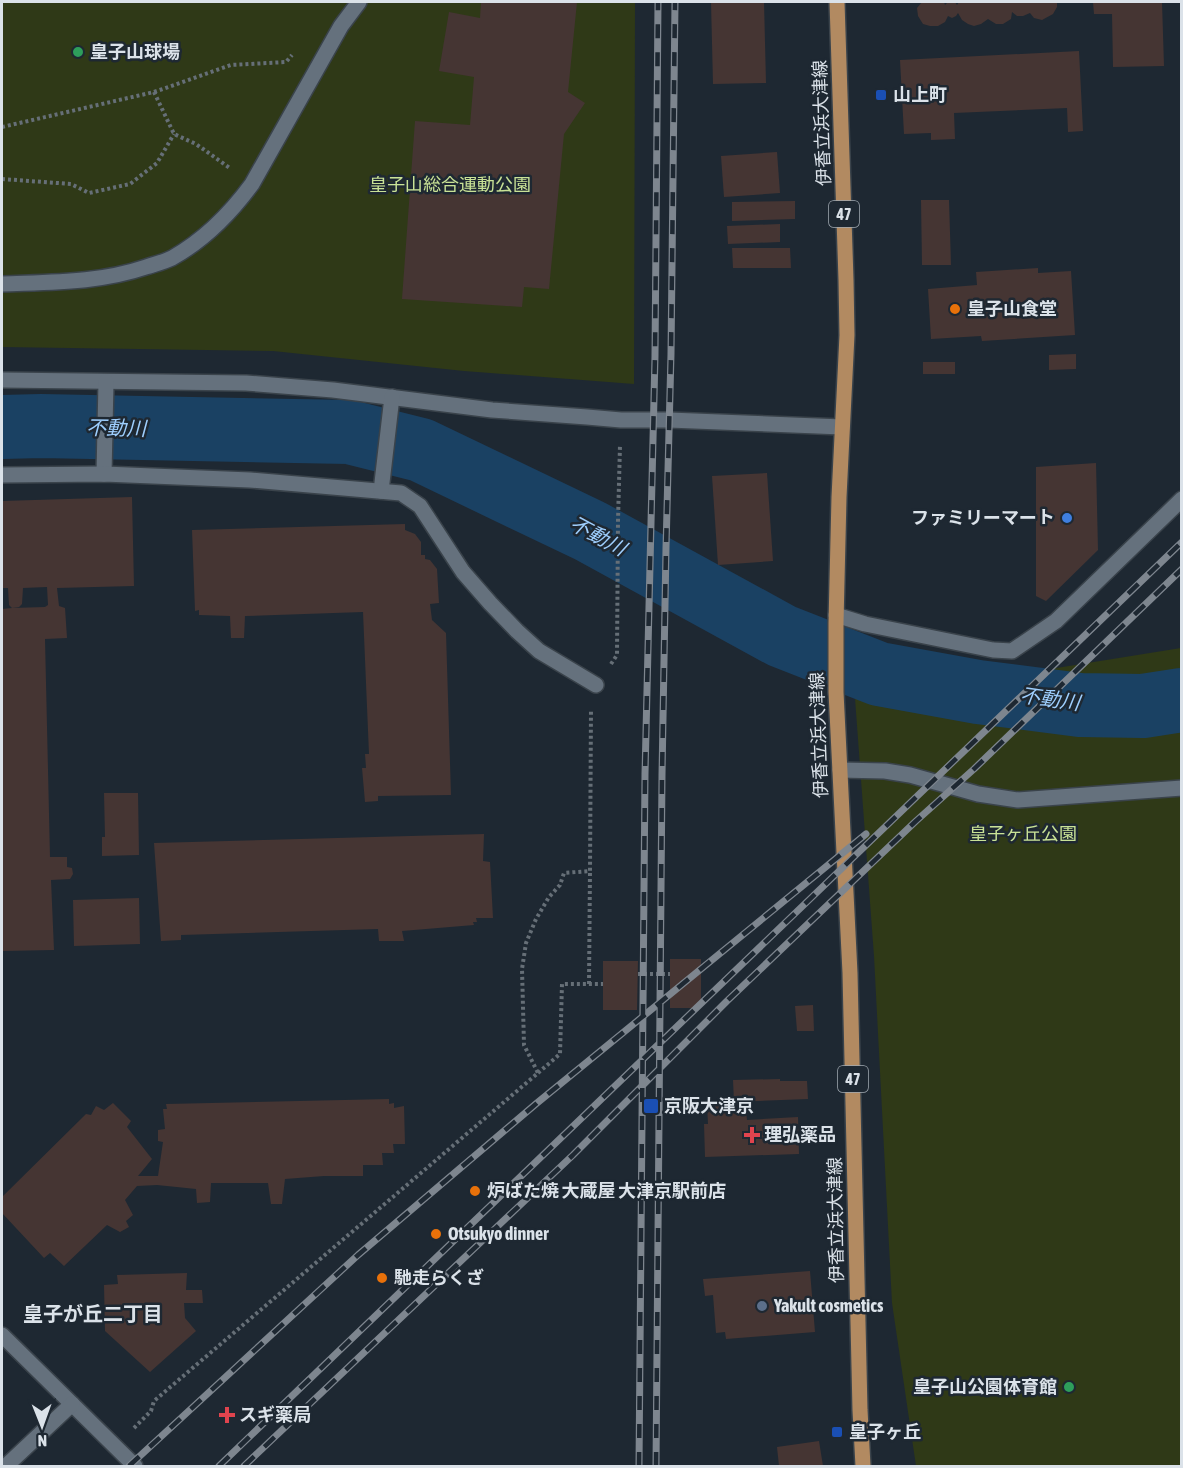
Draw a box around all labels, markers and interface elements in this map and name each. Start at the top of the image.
place label: 皇子山球場 [90,41,180,62]
marker: 皇子山球場 [71,45,85,59]
street label: 伊香立浜大津線 [809,60,834,186]
place label: 山上町 [893,84,947,105]
marker: 山上町 [874,88,888,102]
park label: 皇子山総合運動公園 [369,174,531,195]
road number: 47 [829,201,859,227]
place label: 皇子山食堂 [967,298,1057,319]
marker: 皇子山食堂 [948,302,962,316]
water label: 不動川 [86,415,148,440]
place label: ファミリーマート [911,507,1055,528]
water label: 不動川 [566,511,632,561]
marker: ファミリーマート [1060,511,1074,525]
street label: 伊香立浜大津線 [806,672,831,798]
water label: 不動川 [1019,683,1083,714]
park label: 皇子ヶ丘公園 [969,823,1077,844]
road number: 47 [838,1066,868,1092]
place label: 京阪大津京 [664,1095,754,1116]
marker: 京阪大津京 [642,1097,660,1115]
place label: 理弘薬品 [764,1124,836,1145]
marker: 理弘薬品 [745,1128,759,1142]
street label: 伊香立浜大津線 [824,1157,847,1283]
place label: 炉ばた焼 大蔵屋 大津京駅前店 [487,1180,726,1201]
marker: 炉ばた焼 大蔵屋 大津京駅前店 [468,1184,482,1198]
place label: Otsukyo dinner [448,1223,549,1244]
marker: Otsukyo dinner [429,1227,443,1241]
place label: 馳走らくざ [394,1267,484,1288]
marker: 馳走らくざ [375,1271,389,1285]
place label: Yakult cosmetics [773,1295,884,1316]
marker: Yakult cosmetics [755,1299,769,1313]
district label: 皇子が丘二丁目 [23,1302,163,1325]
place label: 皇子山公園体育館 [913,1376,1057,1397]
marker: 皇子山公園体育館 [1062,1380,1076,1394]
north arrow [12,1396,72,1456]
place label: スギ薬局 [239,1404,311,1425]
marker: スギ薬局 [220,1408,234,1422]
place label: 皇子ヶ丘 [849,1421,921,1442]
marker: 皇子ヶ丘 [830,1425,844,1439]
text: N [37,1432,47,1450]

